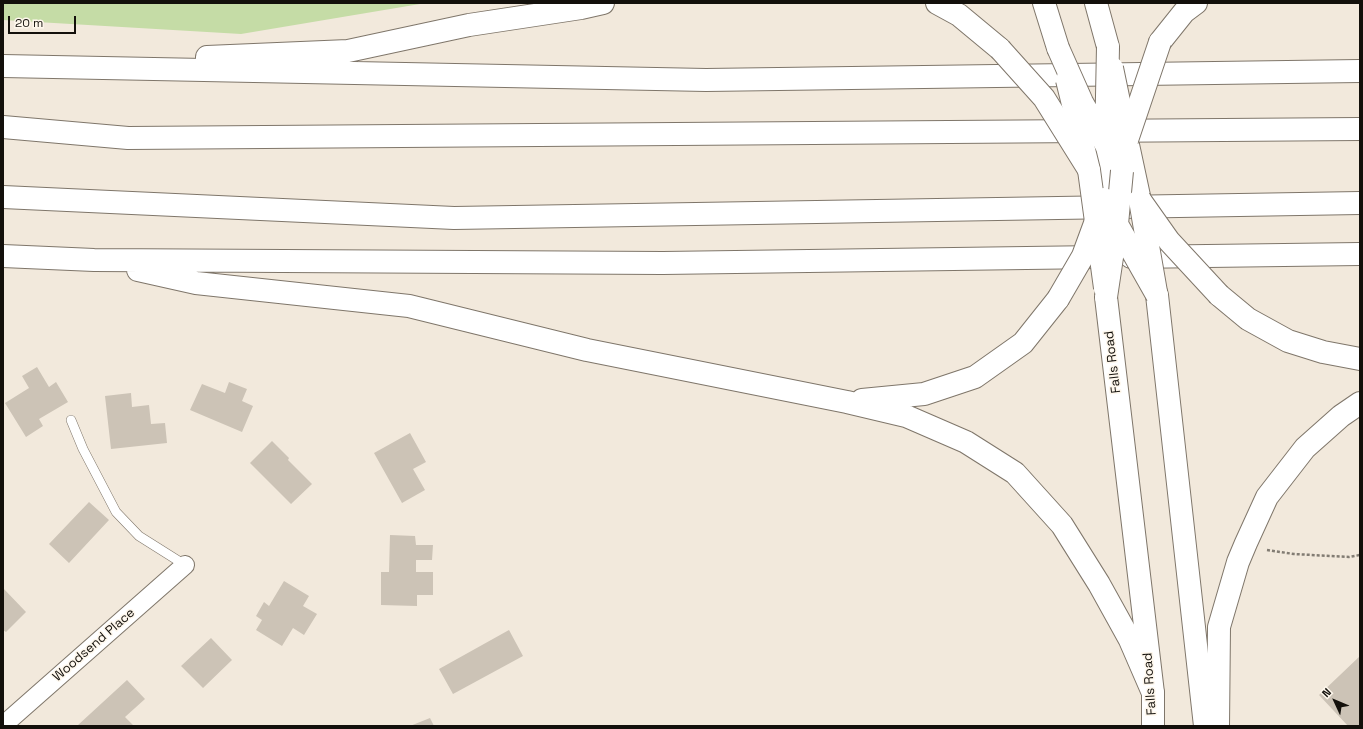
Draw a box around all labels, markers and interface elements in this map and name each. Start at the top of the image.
scale bar [10,8,78,34]
text: 20 m [15,15,43,31]
street label: Falls Road [1101,330,1125,394]
street label: Woodsend Place [50,605,138,685]
street label: Falls Road [1140,652,1160,716]
north arrow [1315,681,1355,721]
text: N [1319,685,1334,700]

